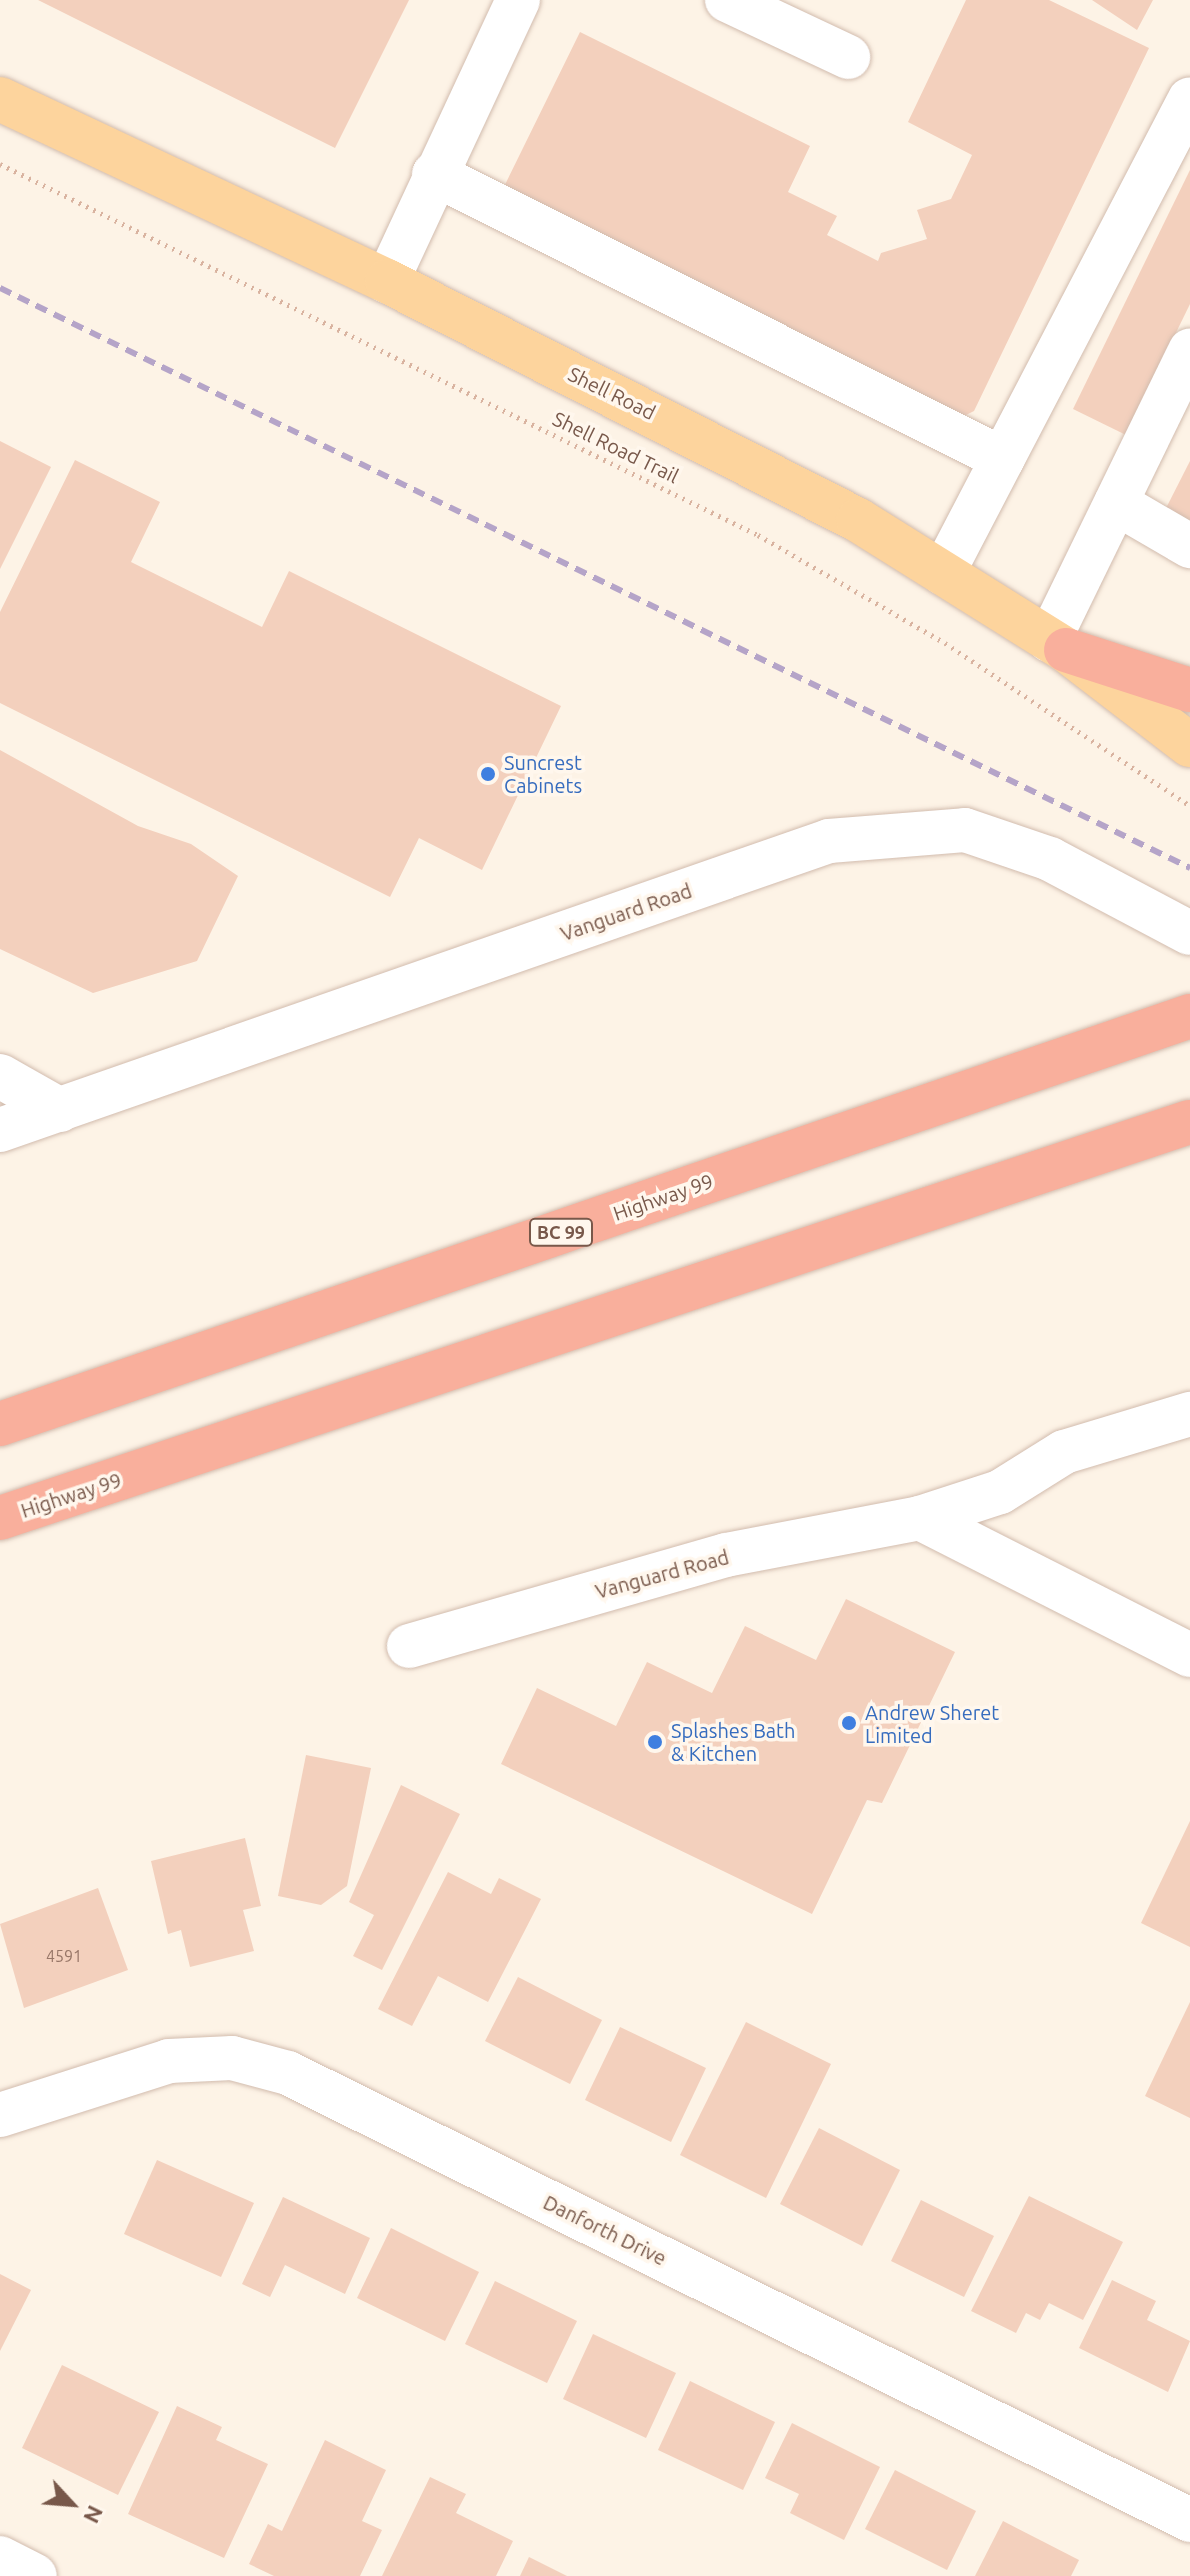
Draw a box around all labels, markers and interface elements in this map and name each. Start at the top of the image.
street label: Shell Road [564,362,660,424]
street label: Shell Road Trail [549,406,683,488]
place label: Suncrest Cabinets [504,750,582,797]
marker: Suncrest Cabinets [479,765,497,783]
street label: Vanguard Road [557,878,695,946]
street label: Highway 99 [610,1169,716,1225]
road number: BC 99 [527,1218,595,1246]
street label: Highway 99 [18,1467,124,1523]
street label: Vanguard Road [593,1545,731,1603]
place label: Andrew Sheret Limited [865,1700,999,1747]
marker: Andrew Sheret Limited [840,1714,858,1732]
place label: Splashes Bath & Kitchen [671,1718,795,1765]
marker: Splashes Bath & Kitchen [646,1733,664,1751]
house number: 4591 [46,1946,82,1966]
street label: Danforth Drive [540,2190,670,2270]
north arrow [32,2464,112,2544]
text: N [79,2502,109,2528]

